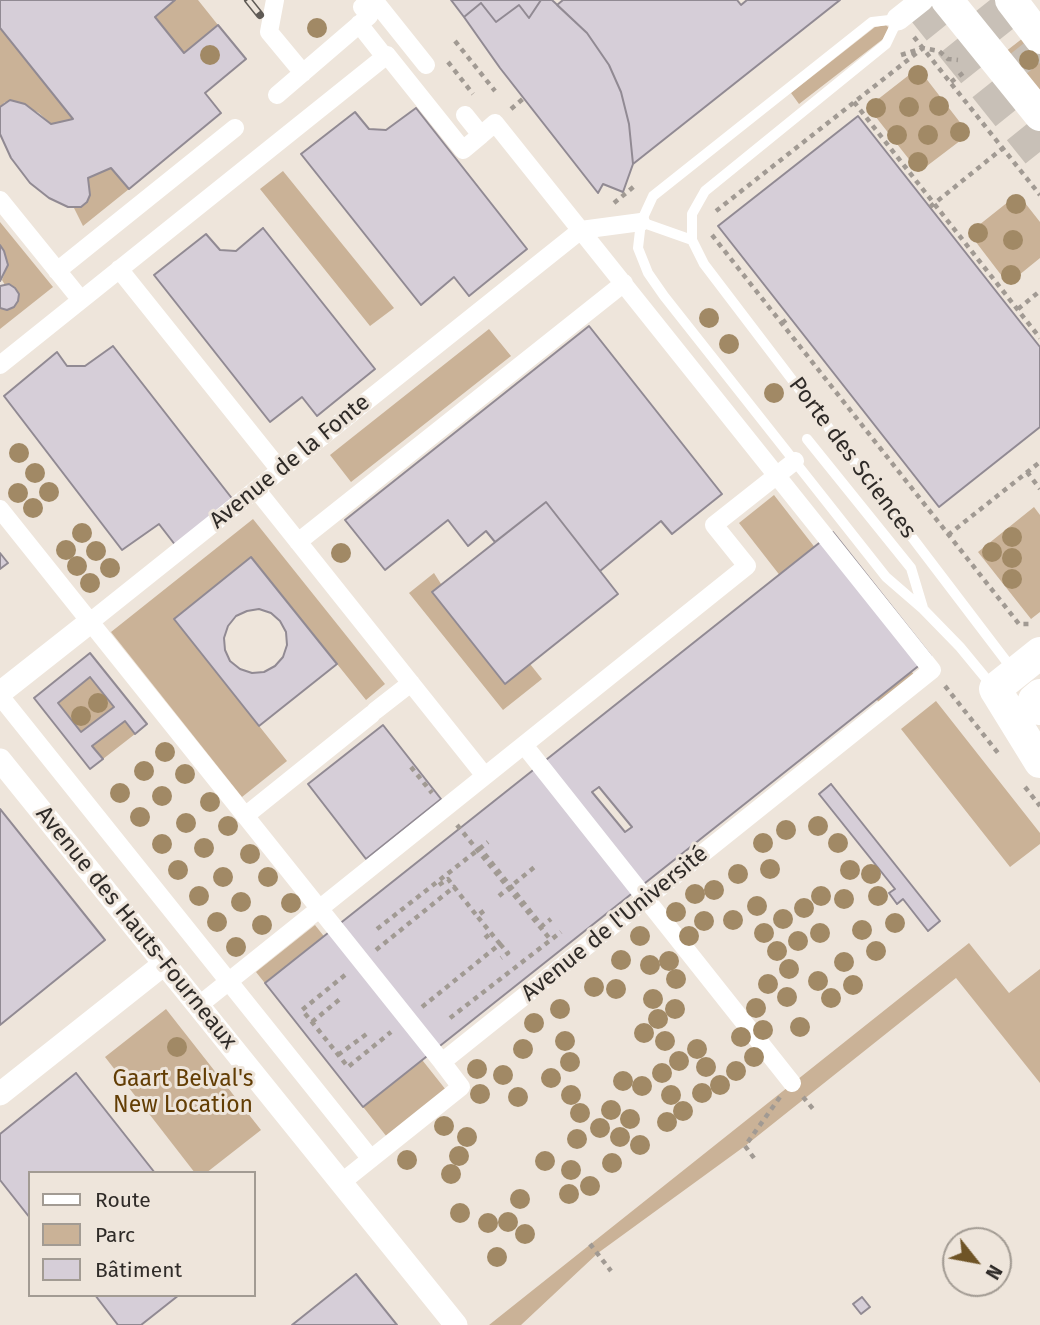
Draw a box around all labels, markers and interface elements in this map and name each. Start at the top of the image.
street label: Porte des Sciences [782,372,922,544]
street label: Avenue de la Fonte [204,389,376,535]
street label: Avenue des Hauts-Fourneaux [30,801,242,1055]
street label: Avenue de l'Université [516,840,714,1008]
park label: Gaart Belval's New Location [113,1066,253,1120]
legend [28,1171,256,1297]
text: Route [95,1187,151,1213]
text: Parc [95,1222,135,1248]
north arrow [942,1227,1012,1297]
text: Bâtiment [95,1257,182,1283]
text: N [981,1261,1007,1283]

